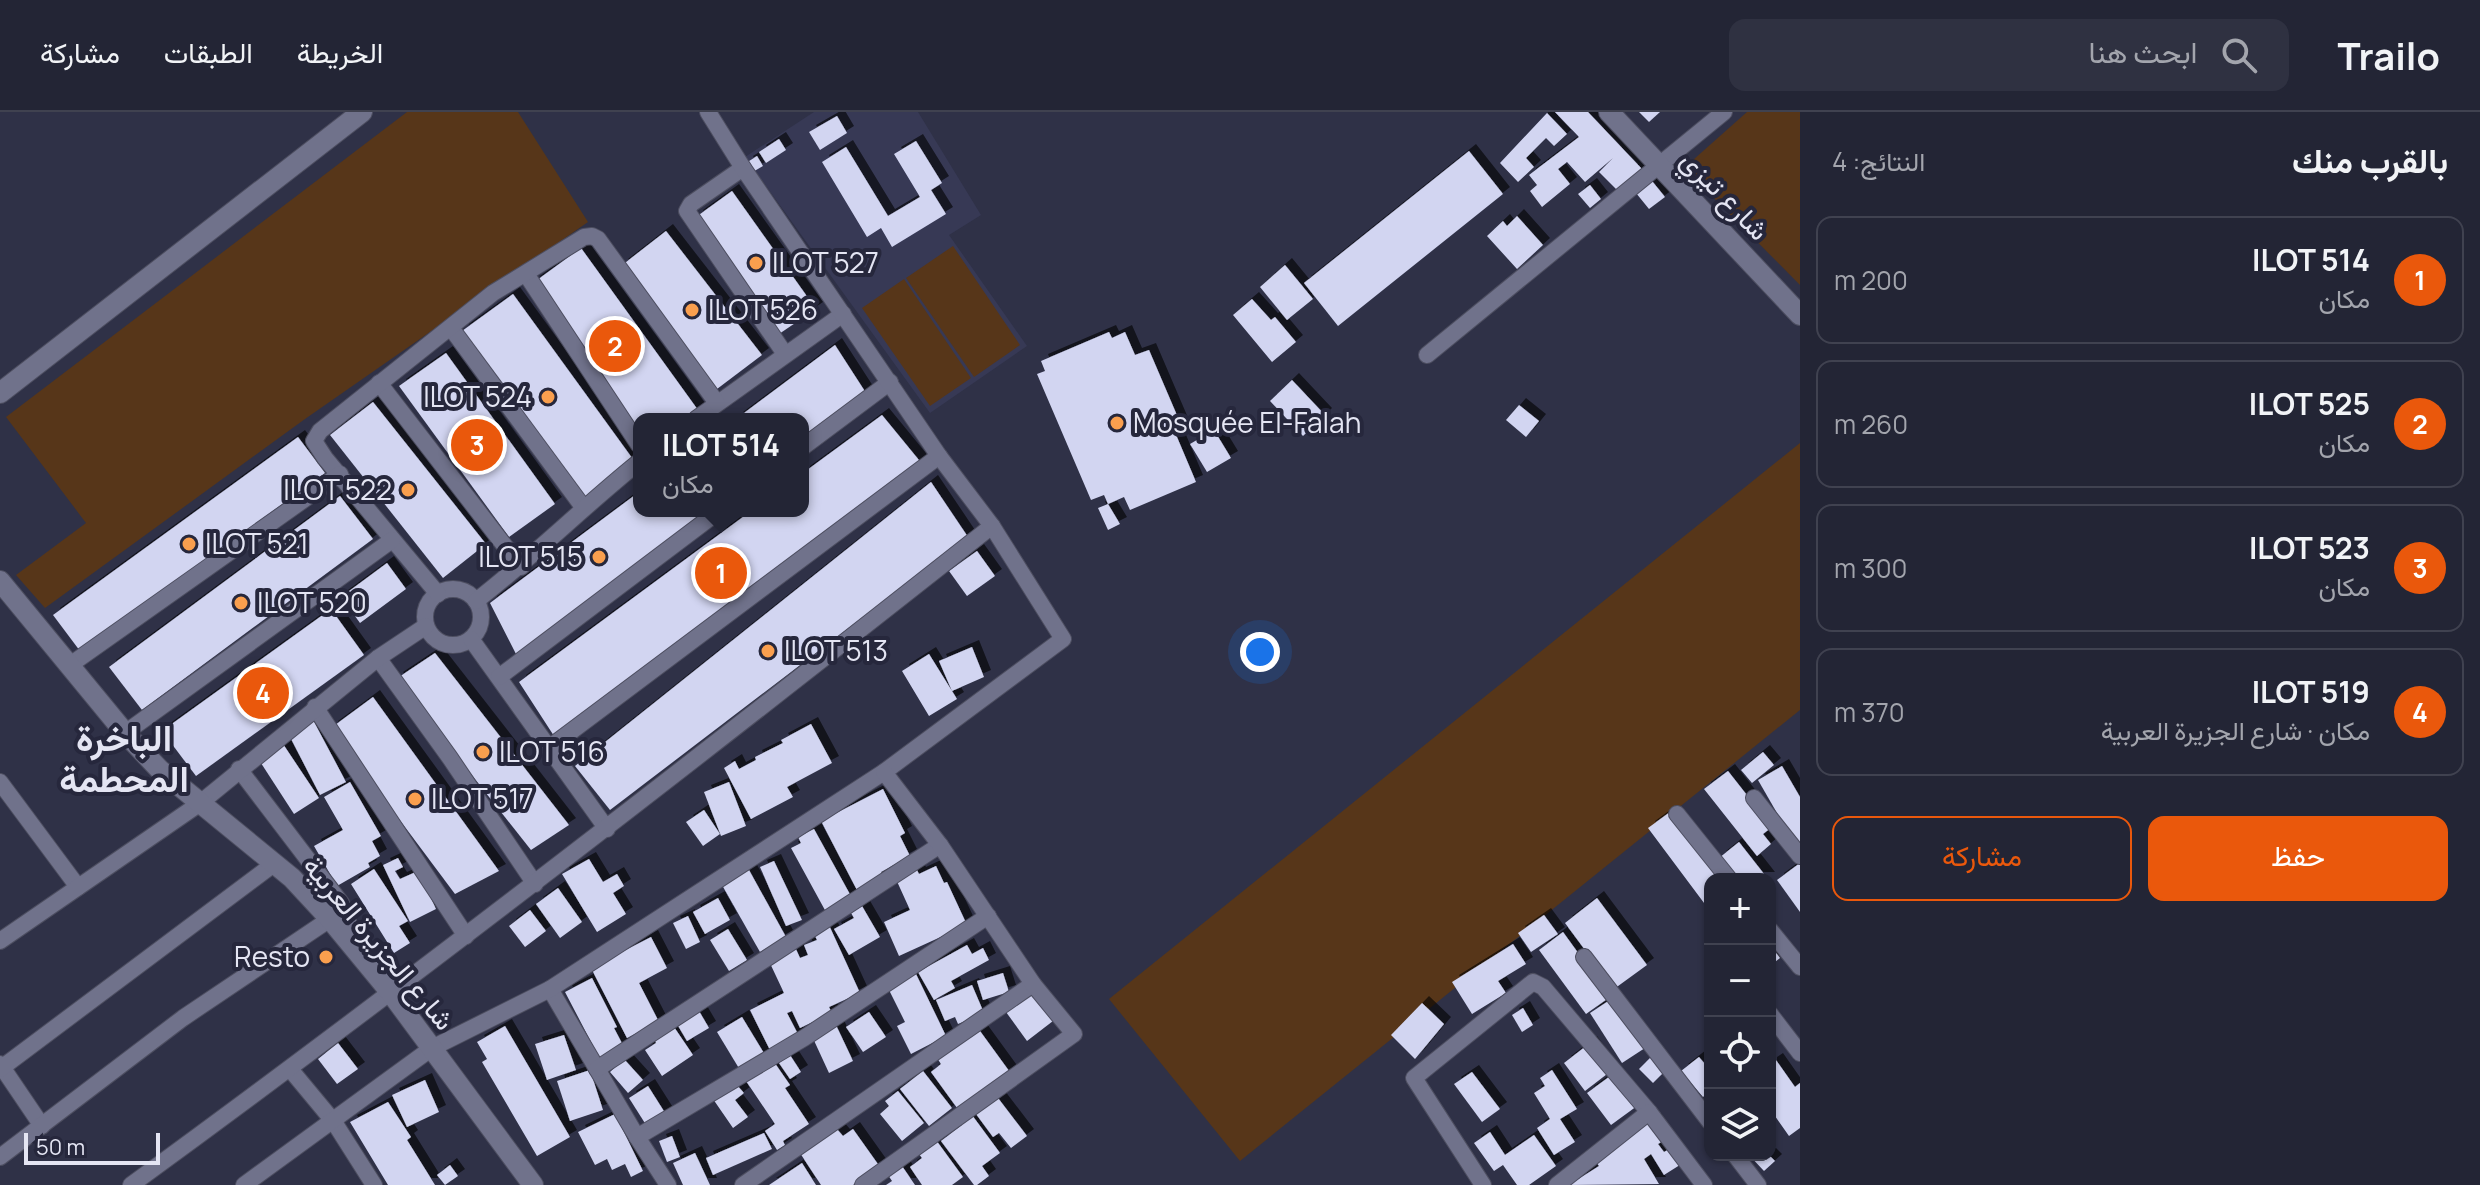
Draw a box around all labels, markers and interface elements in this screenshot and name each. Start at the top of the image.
search box [1729,19,2289,91]
text: Trailo [2337,29,2440,81]
text: ابحث هنا [2089,31,2197,72]
text: مشاركة [40,33,120,71]
text: الطبقات [164,33,253,71]
text: الخريطة [297,33,383,71]
icon: search [2217,33,2261,77]
text: بالقرب منك [2292,137,2448,183]
street label: شارع تيزي [1669,141,1778,251]
text: النتائج: 4 [1832,143,1925,179]
text: ILOT 514 [2252,239,2370,280]
place label: ILOT 527 [772,243,879,281]
marker: ILOT 527 [747,254,765,272]
text: 200 m [1834,262,1908,298]
text: 1 [2414,262,2426,298]
text: مكان [2318,280,2370,316]
place label: ILOT 526 [708,290,818,328]
marker: ILOT 526 [683,301,701,319]
pin: 2 [589,316,641,376]
place label: ILOT 524 [423,377,532,415]
text: ILOT 525 [2249,383,2370,424]
marker: ILOT 524 [539,388,557,406]
place label: Mosquée El-Falah [1133,403,1361,441]
text: 260 m [1834,406,1908,442]
text: 2 [2412,406,2428,442]
popup [633,413,809,517]
marker: Mosquée El-Falah [1108,414,1126,432]
pin: 3 [451,415,503,475]
text: ILOT 514 [662,424,780,465]
text: مكان [2318,424,2370,460]
text: مكان [662,465,714,501]
place label: ILOT 522 [283,470,392,508]
marker: ILOT 522 [399,481,417,499]
place label: ILOT 521 [205,524,309,562]
text: ILOT 523 [2249,527,2370,568]
marker: ILOT 521 [180,535,198,553]
place label: ILOT 515 [478,537,583,575]
pin: 1 [695,543,747,603]
marker: ILOT 515 [590,548,608,566]
text: 300 m [1834,550,1907,586]
text: 3 [2412,550,2428,586]
text: مكان [2318,568,2370,604]
place label: ILOT 520 [257,583,367,621]
marker: ILOT 520 [232,594,250,612]
place label: ILOT 513 [784,631,888,669]
your location [1240,632,1280,672]
marker: ILOT 513 [759,642,777,660]
pin: 4 [237,663,289,723]
text: ILOT 519 [2252,671,2370,712]
text: 370 m [1834,694,1905,730]
text: 4 [2412,694,2428,730]
text: مكان · شارع الجزيرة العربية [2101,712,2370,748]
district label: الباخرة المحطمة [59,713,189,803]
place label: ILOT 516 [499,732,605,770]
marker: ILOT 516 [474,743,492,761]
place label: ILOT 517 [431,779,534,817]
marker: ILOT 517 [406,790,424,808]
button: مشاركة [1832,816,2132,901]
button: حفظ [2148,816,2448,901]
street label: شارع الجزيرة العربية [295,847,464,1038]
map controls [1704,873,1776,1161]
button: + [1704,873,1776,945]
place label: Resto [234,937,310,975]
button: − [1704,945,1776,1017]
marker: Resto [317,948,335,966]
button: locate [1704,1017,1776,1089]
button: layers [1704,1089,1776,1161]
scale bar [24,1129,160,1165]
text: 50 m [36,1132,85,1162]

